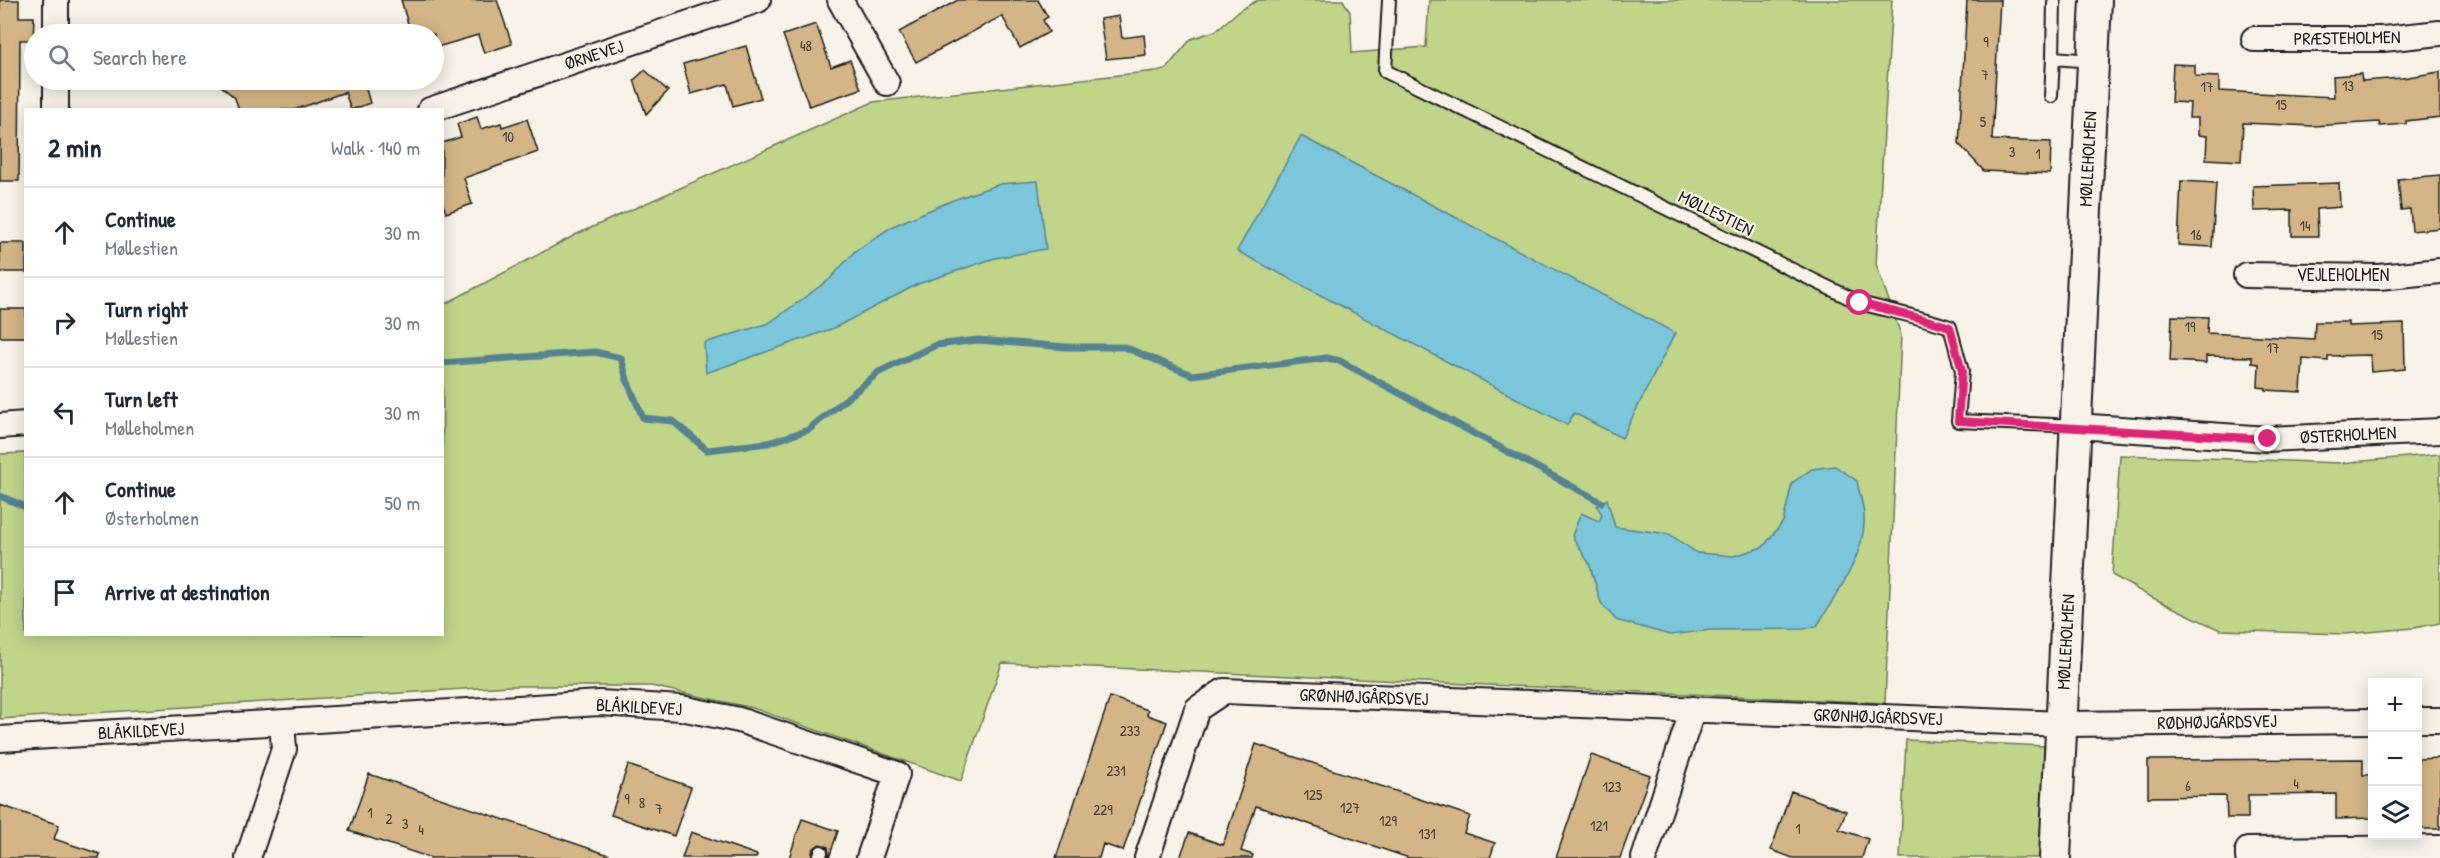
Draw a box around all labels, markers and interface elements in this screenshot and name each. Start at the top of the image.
search box [24,24,444,90]
street label: PRÆSTEHOLMEN [2293,24,2401,51]
house number: 9 [1983,31,1989,52]
street label: ØRNEVEJ [561,33,627,76]
house number: 48 [800,35,812,56]
icon: search [45,41,78,74]
text: Search here [93,42,187,72]
house number: 7 [1981,64,1989,85]
house number: 13 [2342,75,2354,96]
house number: 17 [2201,76,2213,97]
house number: 15 [2275,94,2288,115]
house number: 5 [1980,111,1987,132]
street label: MØLLEHOLMEN [2073,111,2102,207]
house number: 10 [502,126,514,147]
text: 2 min [48,130,101,165]
text: Walk · 140 m [331,134,420,161]
house number: 3 [2009,141,2016,162]
house number: 1 [2035,143,2041,164]
street label: MØLLESTIEN [1674,184,1758,241]
text: Continue [105,204,176,234]
house number: 14 [2299,215,2311,236]
icon: ahead [48,216,81,249]
text: 30 m [384,219,420,246]
house number: 16 [2190,224,2202,245]
text: Møllestien [105,234,178,261]
street label: VEJLEHOLMEN [2297,262,2389,287]
route start [1846,289,1872,315]
text: Turn right [105,294,188,324]
icon: right [48,306,81,339]
text: 30 m [384,309,420,336]
house number: 19 [2185,316,2196,337]
text: Møllestien [105,324,178,351]
house number: 15 [2371,324,2384,345]
house number: 17 [2267,337,2279,358]
text: Turn left [105,384,178,414]
icon: left [48,396,81,429]
text: 30 m [384,399,420,426]
text: Mølleholmen [105,414,194,441]
street label: ØSTERHOLMEN [2299,419,2397,450]
route end [2254,425,2280,451]
text: Continue [105,474,176,504]
icon: ahead [48,486,81,519]
text: 50 m [384,489,420,516]
text: Østerholmen [105,504,199,531]
icon: arrive [48,576,81,609]
text: Arrive at destination [105,577,270,607]
street label: MØLLEHOLMEN [2051,594,2080,690]
map controls [2368,678,2422,840]
button: + [2368,678,2422,732]
street label: GRØNHØJGÅRDSVEJ [1299,682,1429,711]
street label: BLÅKILDEVEJ [595,692,683,721]
street label: GRØNHØJGÅRDSVEJ [1813,702,1943,731]
street label: RØDHØJGÅRDSVEJ [2157,708,2277,735]
street label: BLÅKILDEVEJ [97,716,185,745]
house number: 233 [1120,720,1141,741]
button: − [2368,732,2422,786]
house number: 231 [1106,760,1126,781]
house number: 4 [2293,773,2299,794]
house number: 6 [2185,775,2191,796]
house number: 123 [1602,776,1622,797]
house number: 125 [1304,784,1323,805]
button: layers [2368,786,2422,840]
house number: 9 [624,788,630,809]
house number: 8 [639,792,645,813]
house number: 127 [1340,797,1360,818]
house number: 7 [655,798,663,819]
house number: 229 [1093,799,1113,820]
house number: 1 [367,802,373,823]
house number: 2 [385,808,393,829]
house number: 129 [1379,810,1397,831]
house number: 3 [402,813,409,834]
house number: 121 [1590,815,1608,836]
house number: 1 [1795,818,1801,839]
house number: 4 [418,819,424,840]
house number: 131 [1418,823,1436,844]

